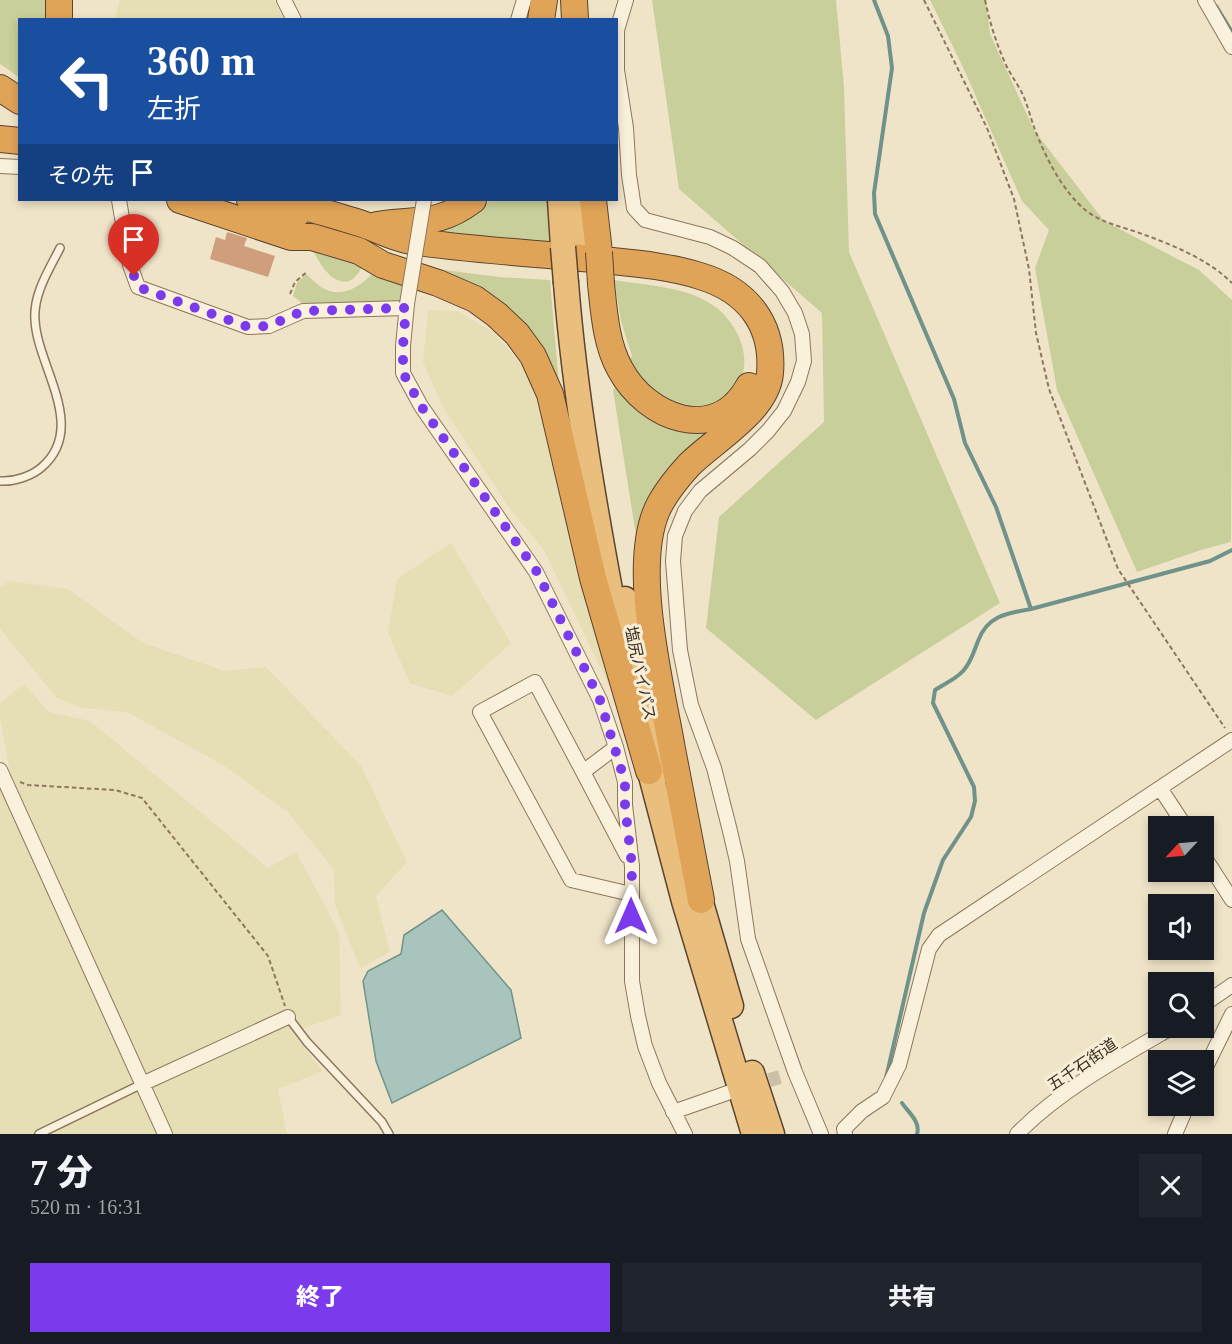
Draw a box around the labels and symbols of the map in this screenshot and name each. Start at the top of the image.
pin [108,214,159,276]
street label: 塩尻バイパス [622,625,659,722]
north arrow [1148,816,1214,882]
position arrow [599,884,663,948]
street label: 五千石街道 [1044,1035,1120,1094]

